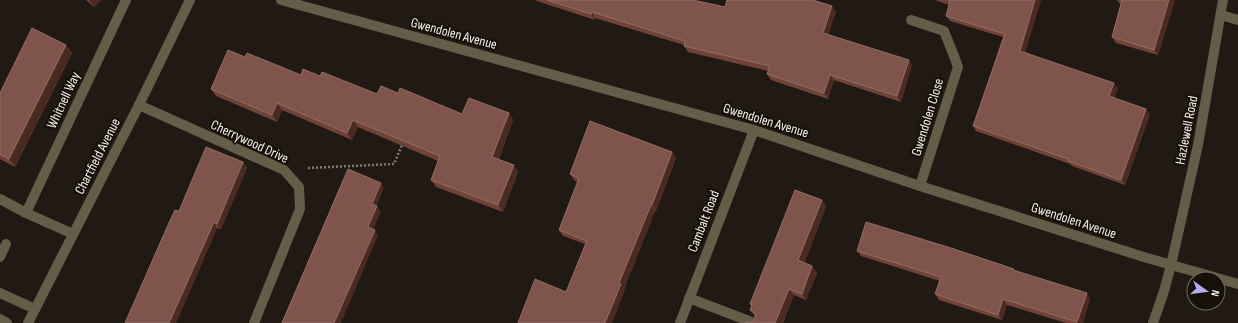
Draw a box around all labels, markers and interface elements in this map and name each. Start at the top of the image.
street label: Gwendolen Avenue [409,14,499,53]
street label: Whitnell Way [43,69,84,131]
street label: Gwendolen Close [908,76,947,158]
street label: Hazlewell Road [1171,94,1202,166]
street label: Gwendolen Avenue [721,99,811,142]
street label: Chartfield Avenue [71,115,124,197]
street label: Cherrywood Drive [208,116,291,167]
street label: Cambalt Road [684,188,723,254]
street label: Gwendolen Avenue [1029,199,1119,242]
north arrow [1186,271,1226,311]
text: N [1208,289,1222,298]

